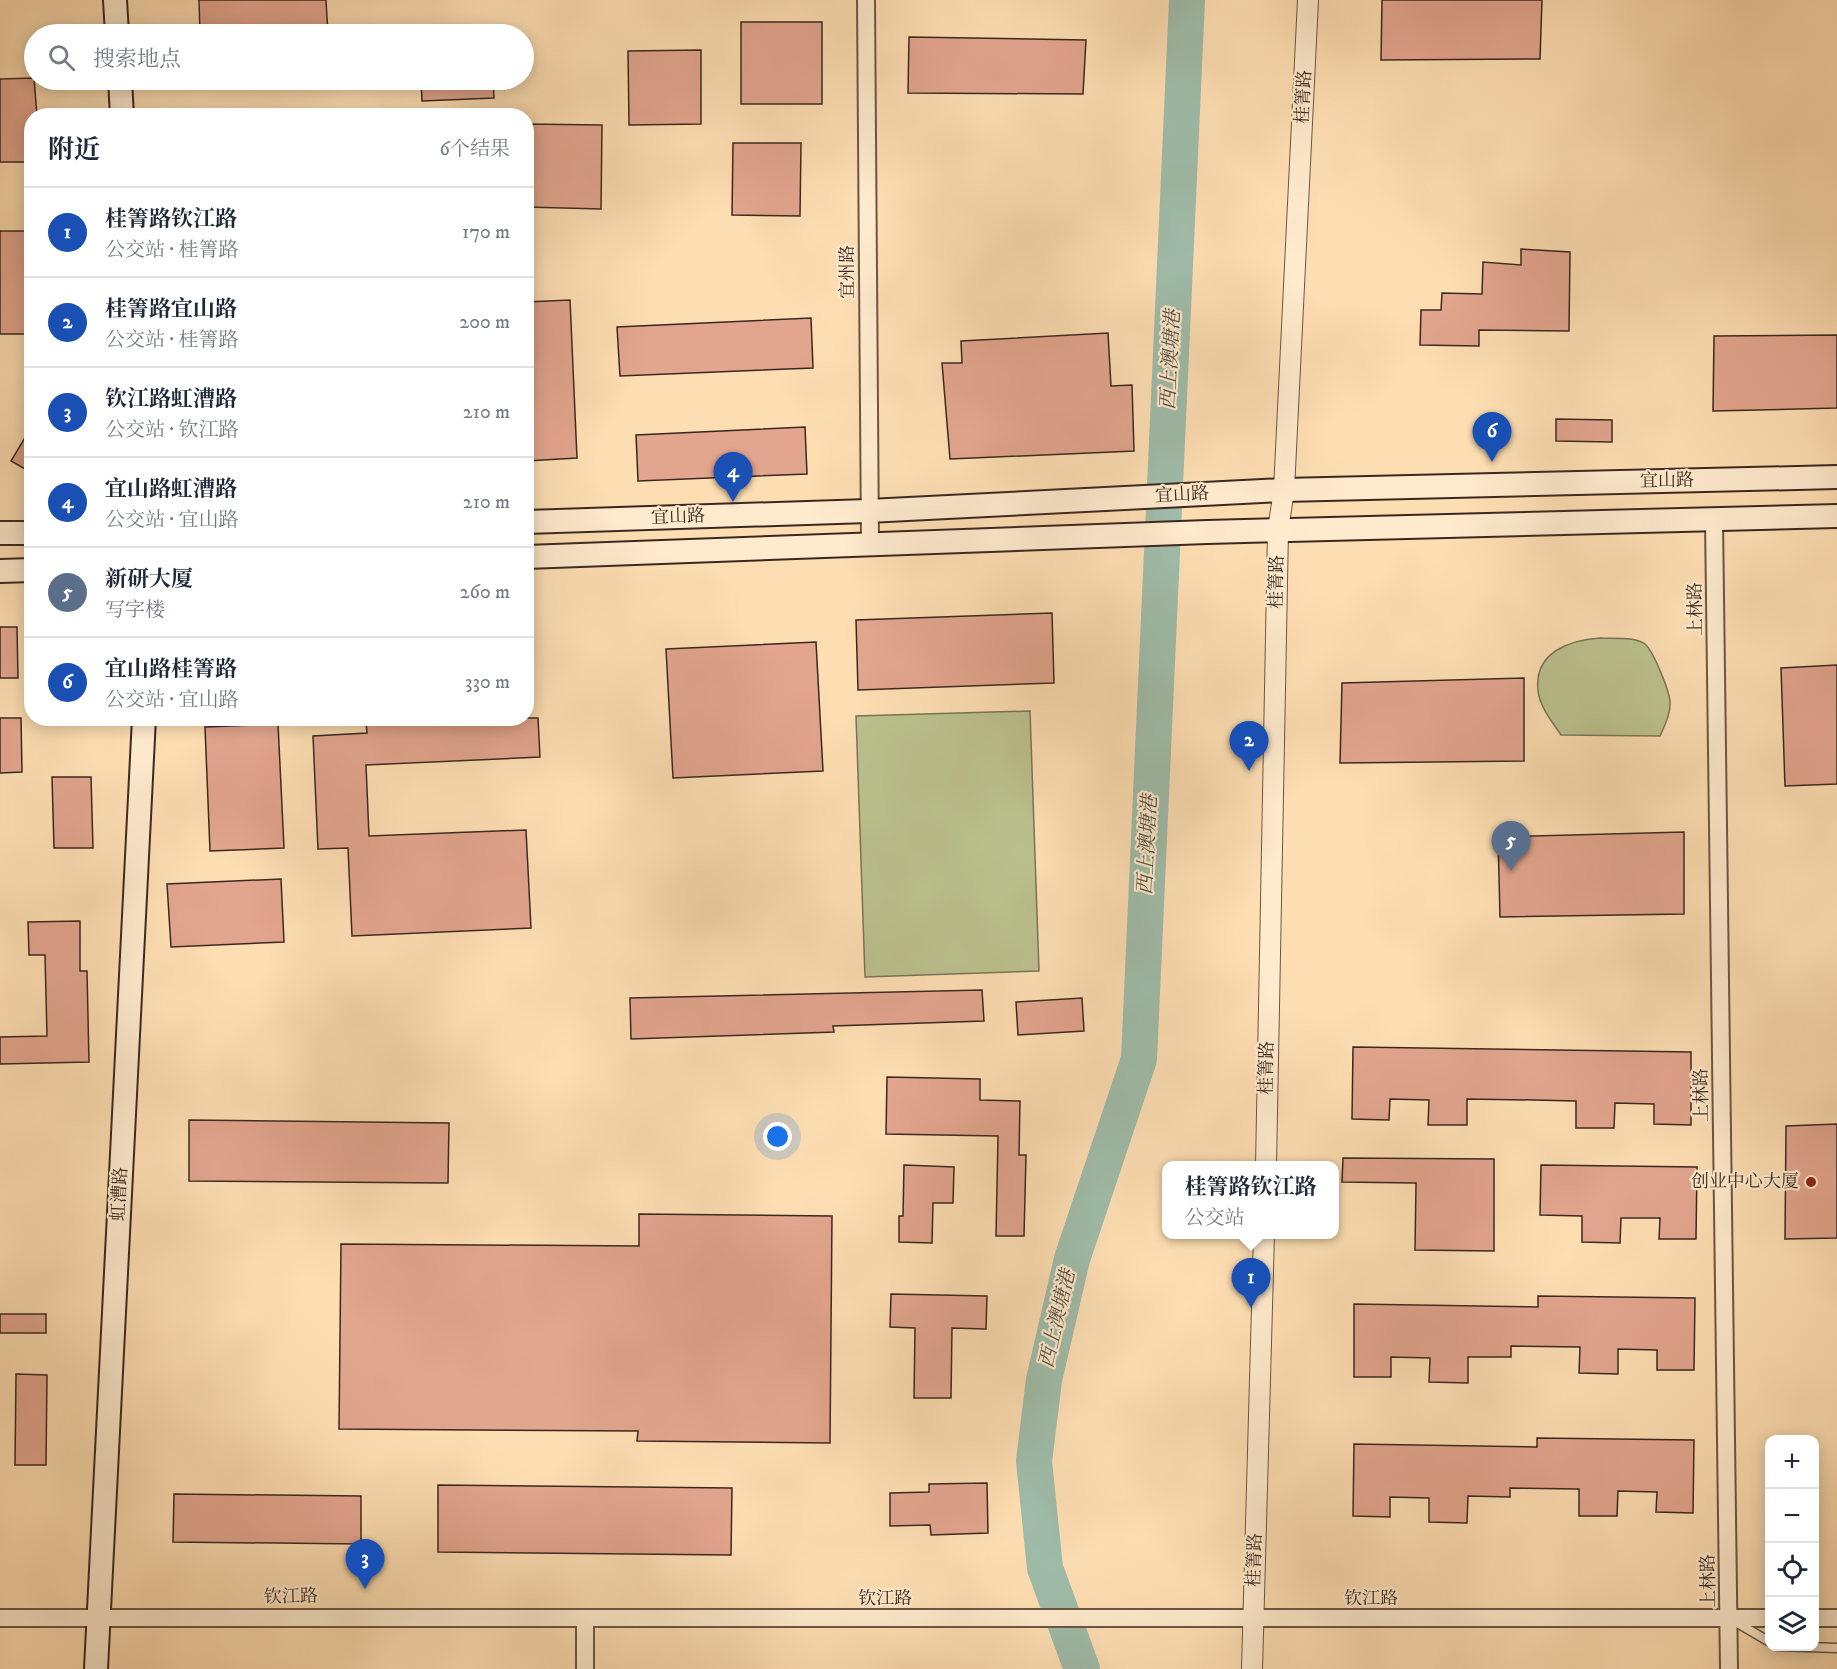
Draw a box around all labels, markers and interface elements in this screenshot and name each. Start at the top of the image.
search box [24,24,534,90]
icon: search [45,41,78,74]
text: 搜索地点 [93,46,181,73]
street label: 桂箐路 [1292,69,1316,125]
text: 附近 [48,134,100,167]
text: 6个结果 [440,137,510,162]
text: 桂箐路钦江路 [105,206,237,233]
text: 1 [64,220,71,245]
text: 170 m [462,220,510,245]
text: 公交站 · 桂箐路 [105,238,238,263]
street label: 宜州路 [837,245,859,299]
text: 桂箐路宜山路 [105,296,237,323]
water label: 西上澳塘港 [1156,306,1186,411]
text: 2 [63,310,72,335]
text: 200 m [459,310,510,335]
text: 公交站 · 桂箐路 [105,328,238,353]
text: 钦江路虹漕路 [105,386,237,413]
text: 3 [64,400,71,425]
text: 210 m [463,400,510,425]
pin: 6 [1472,412,1512,462]
text: 公交站 · 钦江路 [105,418,238,443]
pin: 4 [714,452,752,502]
street label: 宜山路 [1640,470,1694,492]
text: 宜山路虹漕路 [105,476,237,503]
street label: 宜山路 [1154,483,1210,507]
text: 4 [62,490,73,515]
text: 210 m [463,490,510,515]
street label: 宜山路 [651,505,705,529]
text: 公交站 · 宜山路 [105,508,238,533]
street label: 桂箐路 [1266,555,1288,609]
text: 新研大厦 [105,566,193,593]
text: 5 [63,580,72,605]
text: 260 m [460,580,510,605]
street label: 上林路 [1685,582,1707,636]
text: 写字楼 [105,598,165,623]
text: 宜山路桂箐路 [105,656,237,683]
text: 6 [62,670,73,695]
text: 330 m [465,670,510,695]
text: 公交站 · 宜山路 [105,688,238,713]
pin: 2 [1230,722,1268,771]
water label: 西上澳塘港 [1133,791,1163,896]
pin: 5 [1492,822,1530,871]
street label: 桂箐路 [1256,1041,1278,1095]
street label: 上林路 [1691,1068,1713,1122]
your location [763,1122,792,1151]
popup [1162,1161,1339,1239]
street label: 虹漕路 [108,1166,132,1222]
place label: 创业中心大厦 [1691,1171,1799,1193]
text: 桂箐路钦江路 [1184,1174,1317,1201]
marker: 创业中心大厦 [1804,1175,1818,1189]
text: 公交站 [1184,1206,1244,1231]
pin: 1 [1232,1258,1270,1308]
water label: 西上澳塘港 [1035,1265,1082,1371]
map controls [1765,1435,1819,1651]
button: + [1765,1435,1819,1489]
button: − [1765,1489,1819,1543]
street label: 桂箐路 [1243,1533,1267,1587]
pin: 3 [346,1540,385,1589]
button: locate [1765,1543,1819,1597]
street label: 上林路 [1698,1554,1720,1608]
street label: 钦江路 [264,1586,318,1608]
street label: 钦江路 [858,1588,912,1610]
street label: 钦江路 [1344,1588,1398,1610]
button: layers [1765,1597,1819,1651]

